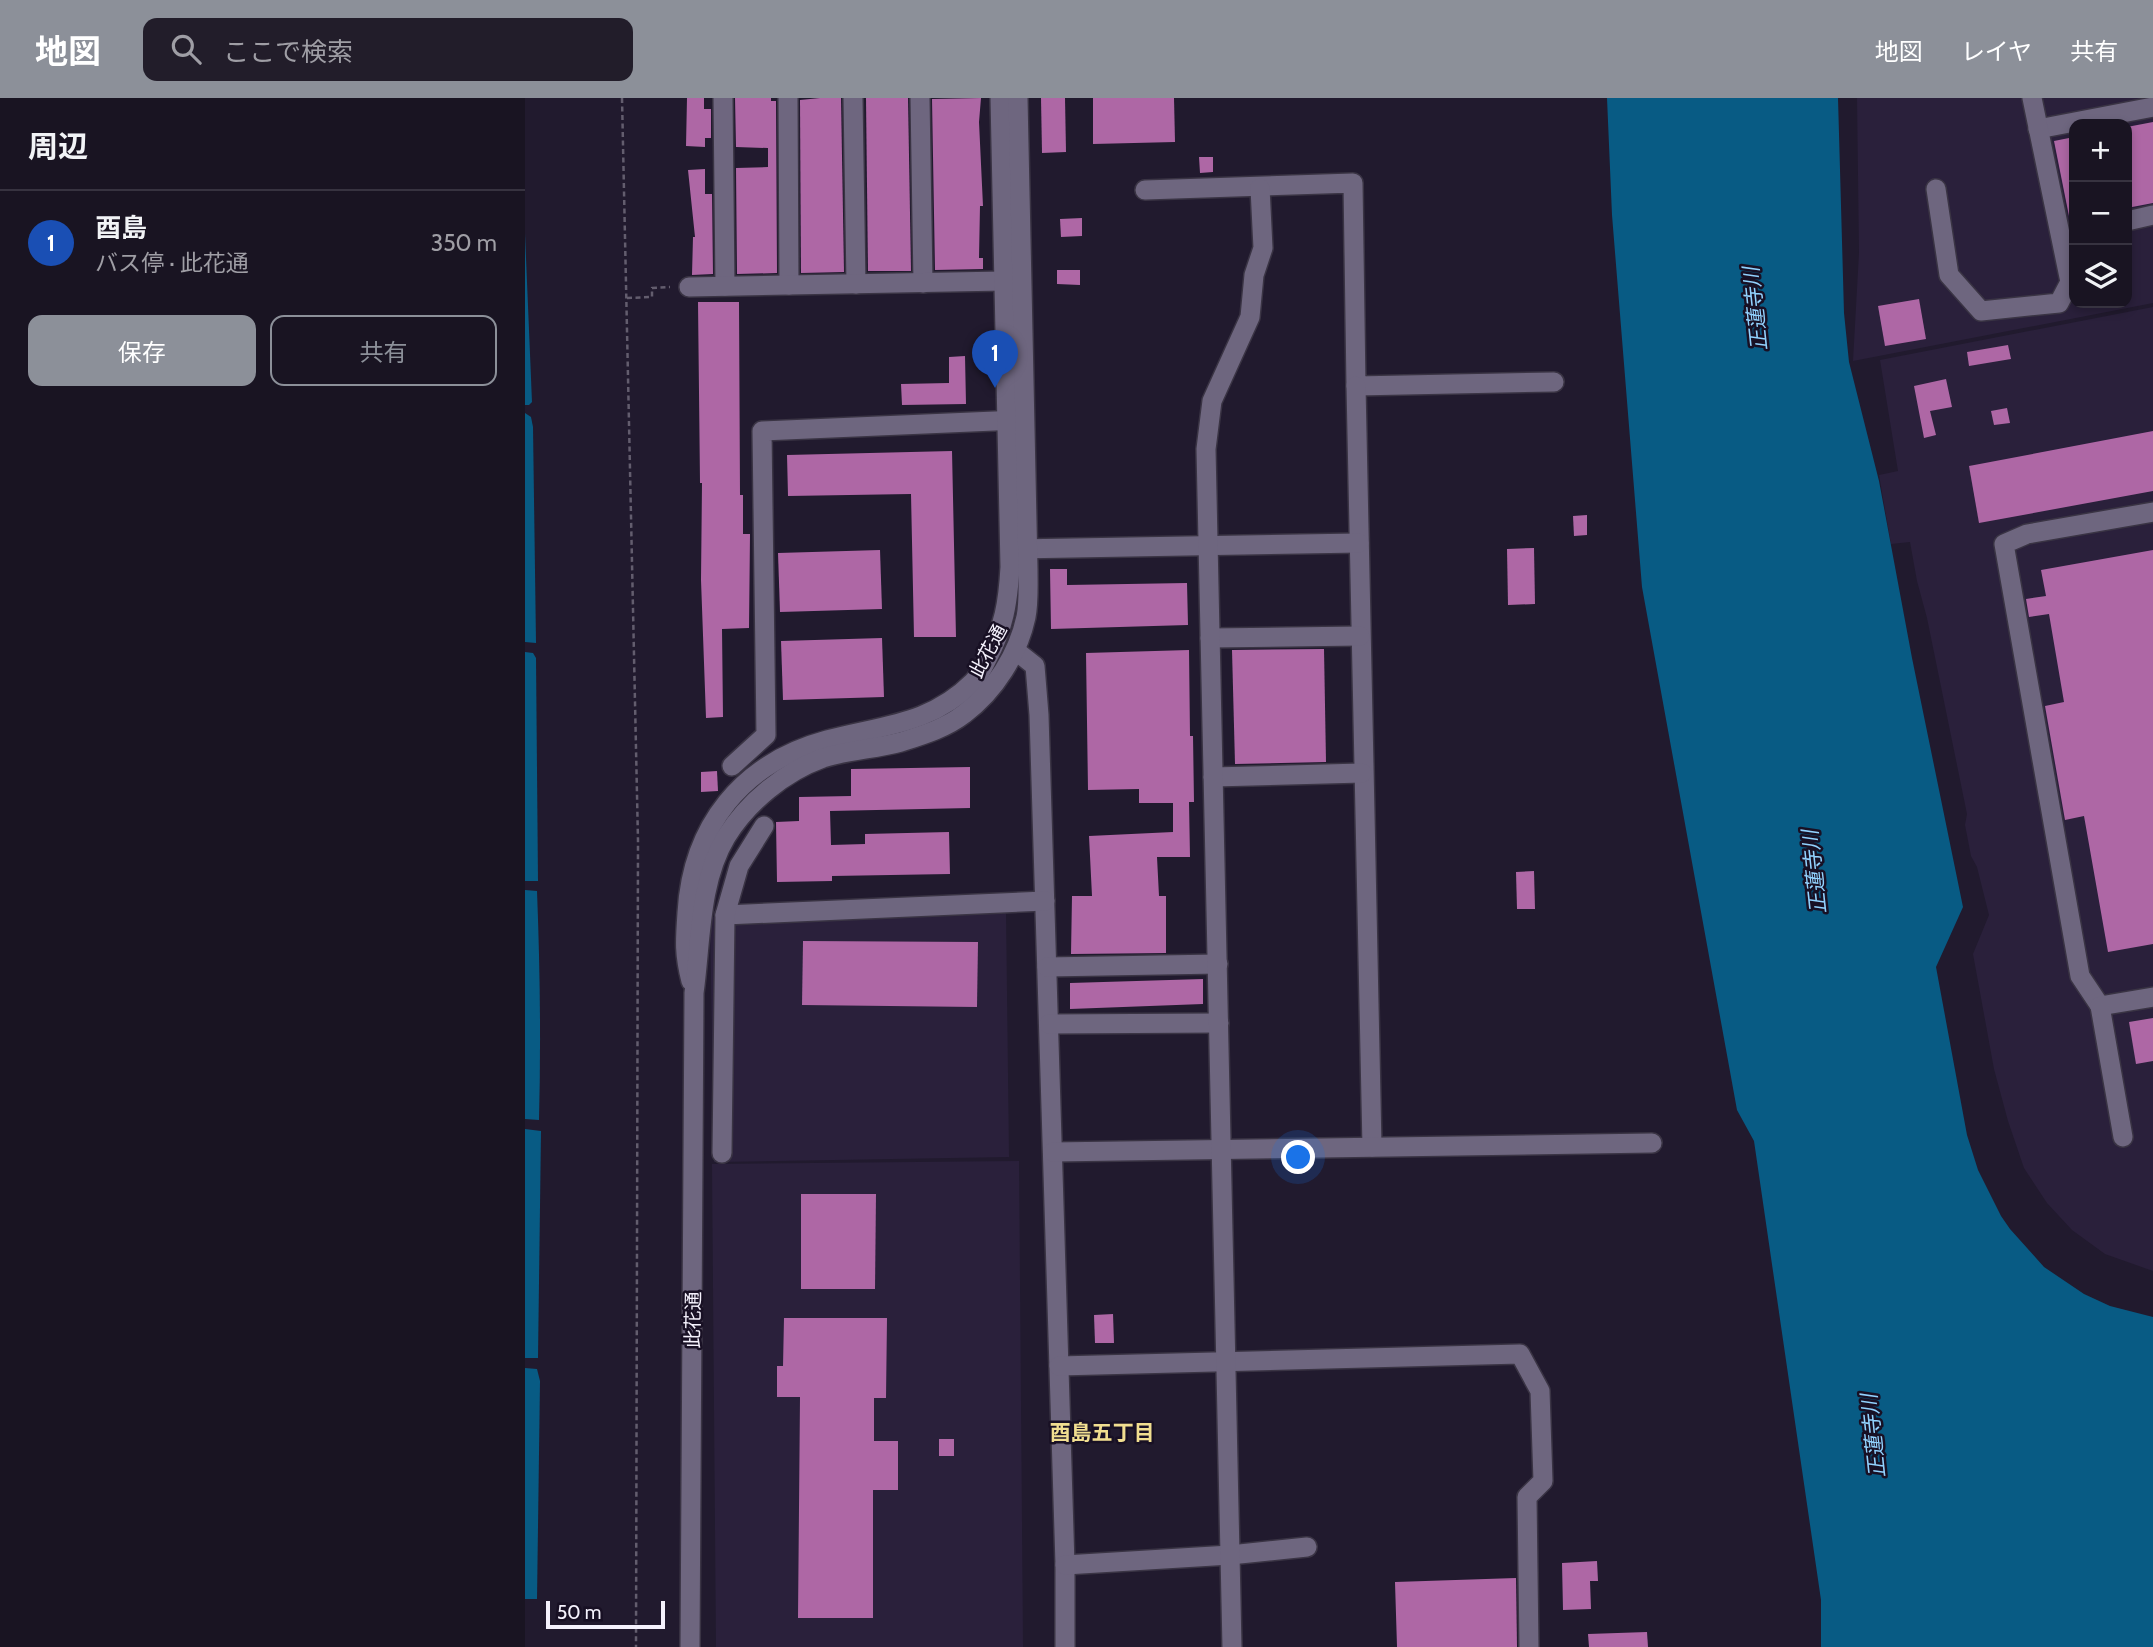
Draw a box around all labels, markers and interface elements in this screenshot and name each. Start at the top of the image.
search box [143,18,633,81]
icon: search [167,30,205,68]
text: 地図 [35,31,101,71]
text: ここで検索 [223,36,353,68]
text: 地図 [1875,37,1923,66]
text: レイヤ [1961,37,2032,66]
text: 共有 [2070,37,2118,66]
map controls [2069,119,2132,308]
button: + [2069,119,2132,182]
text: 周辺 [28,128,88,165]
button: − [2069,182,2132,245]
text: 酉島 [95,212,147,244]
text: 1 [47,229,55,257]
text: 350 m [431,229,497,257]
button: layers [2069,245,2132,308]
text: バス停 · 此花通 [95,249,249,277]
water label: 正蓮寺川 [1738,264,1772,352]
button: 保存 [28,315,256,386]
button: 共有 [270,315,497,386]
pin: 1 [972,330,1018,388]
street label: 此花通 [964,620,1012,682]
water label: 正蓮寺川 [1797,827,1831,915]
your location [1281,1140,1315,1174]
street label: 此花通 [681,1291,705,1349]
water label: 正蓮寺川 [1856,1391,1890,1479]
district label: 酉島五丁目 [1050,1420,1155,1445]
scale bar [546,1598,665,1630]
text: 50 m [557,1601,601,1624]

